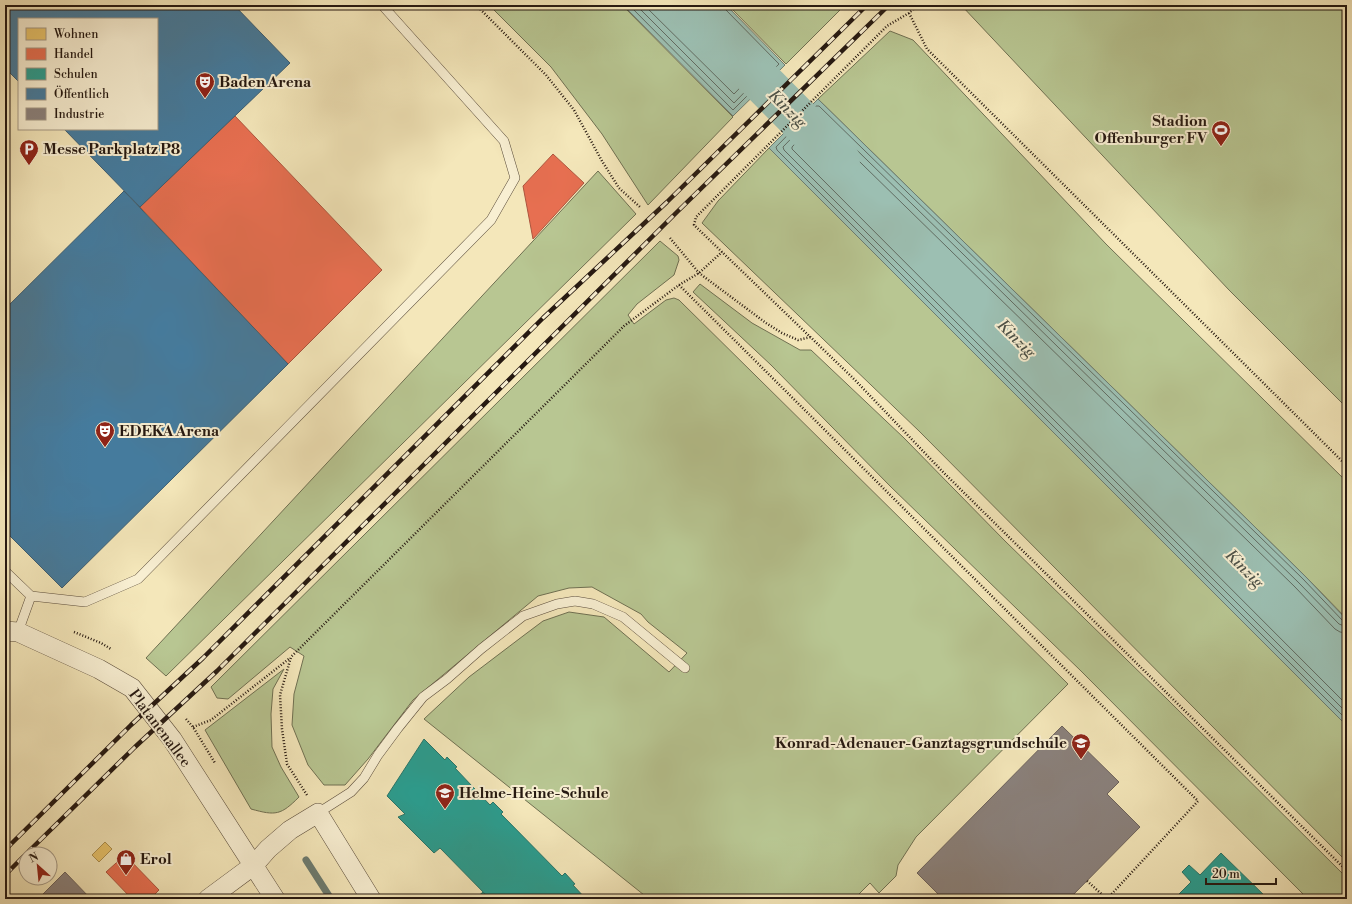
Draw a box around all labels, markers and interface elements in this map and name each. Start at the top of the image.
legend [18,18,158,130]
text: Wohnen [53,27,98,42]
text: Handel [54,47,94,62]
text: Schulen [54,67,98,82]
theatre icon: Baden Arena [194,71,216,99]
place label: Baden Arena [219,73,312,92]
text: Öffentlich [54,85,109,102]
water label: Kinzig [764,85,811,133]
text: Industrie [54,107,104,122]
place label: Stadion Offenburger FV [1095,112,1208,148]
sports icon: Stadion Offenburger FV [1210,119,1232,147]
parking icon: Messe Parkplatz P8 [18,138,40,166]
place label: Messe Parkplatz P8 [43,140,181,159]
water label: Kinzig [993,315,1040,363]
theatre icon: EDEKA Arena [94,420,116,448]
place label: EDEKA Arena [119,422,220,441]
water label: Kinzig [1221,545,1268,593]
street label: Platanenallee [124,686,195,771]
school or university icon: Konrad-Adenauer-Ganztagsgrundschule [1070,732,1092,760]
place label: Konrad-Adenauer-Ganztagsgrundschule [775,734,1067,753]
school or university icon: Helme-Heine-Schule [434,782,456,810]
place label: Helme-Heine-Schule [459,784,609,803]
north arrow [18,846,58,886]
shop icon: Erol [115,848,137,876]
text: N [27,850,41,866]
place label: Erol [140,850,172,869]
scale bar [1206,860,1276,886]
text: 20 m [1212,867,1240,882]

